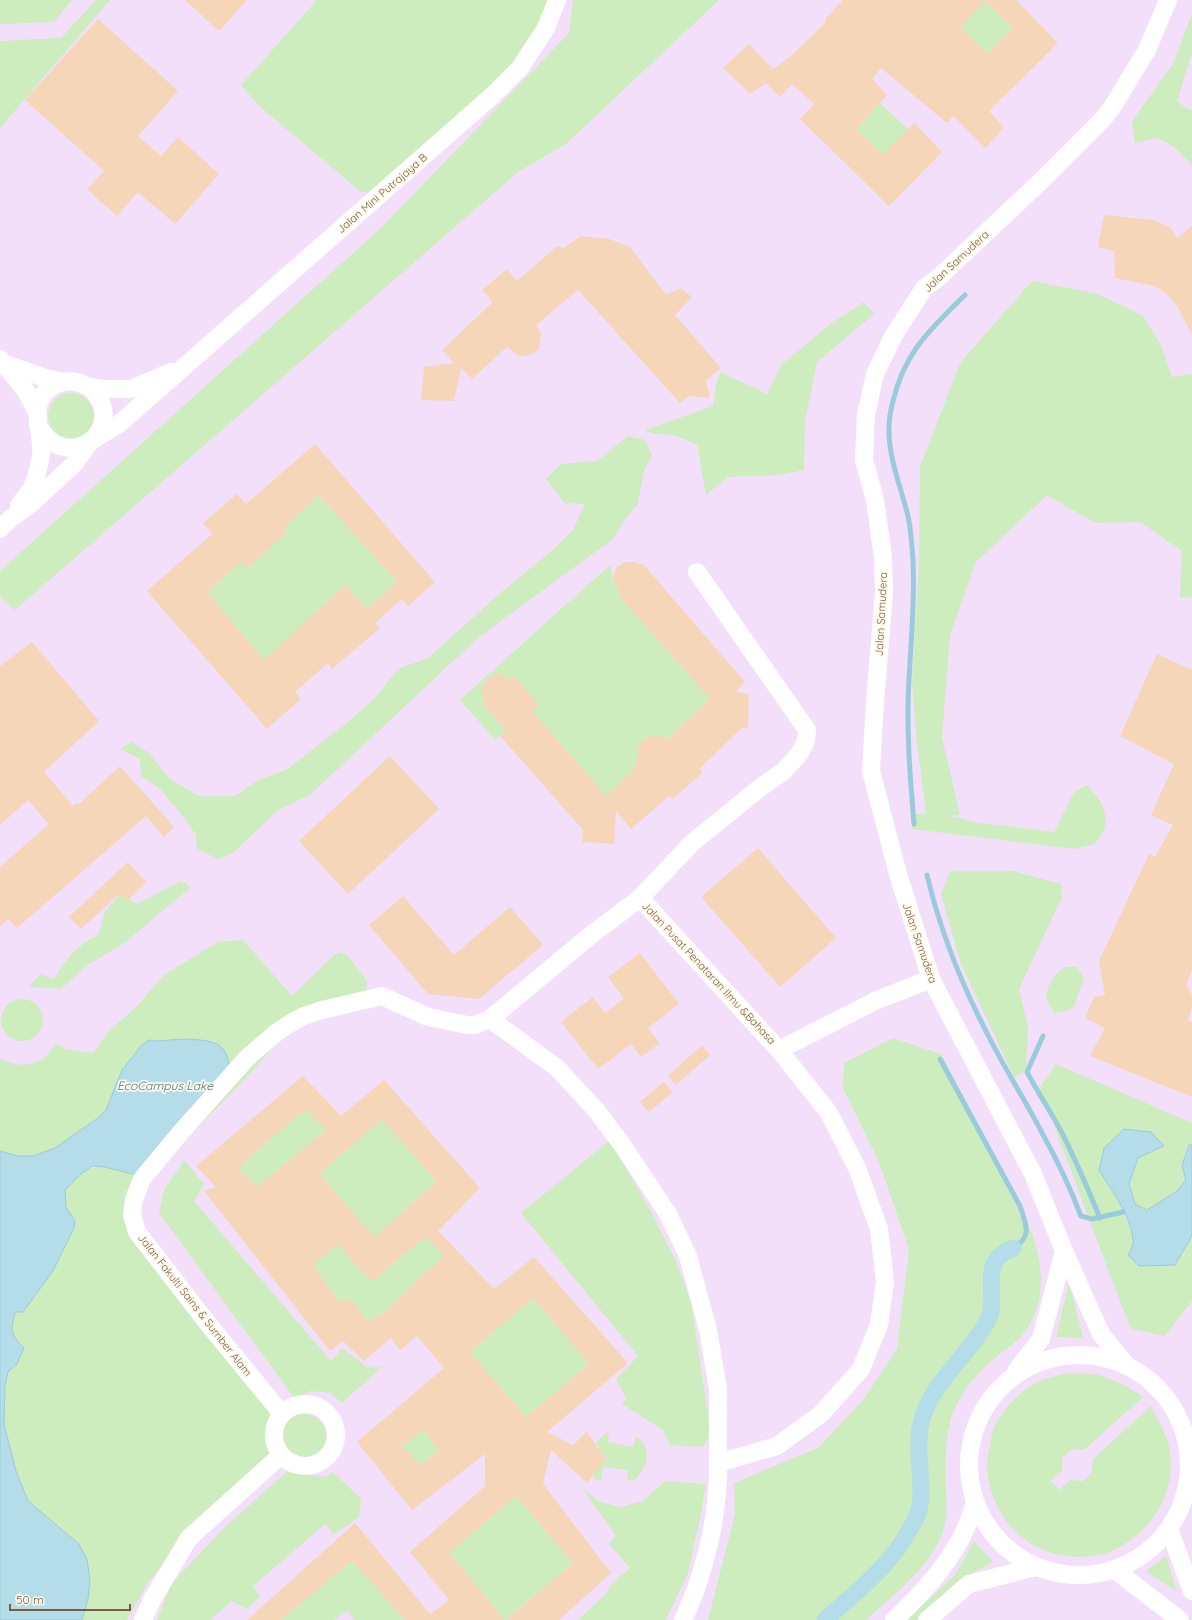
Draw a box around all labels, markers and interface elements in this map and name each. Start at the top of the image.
street label: Jalan Mini Putrajaya B [334,150,430,236]
street label: Jalan Samudera [920,227,992,295]
street label: Jalan Samudera [872,572,890,656]
street label: Jalan Pusat Penataran Ilmu &Bahasa [639,899,779,1047]
street label: Jalan Samudera [900,901,940,985]
water label: EcoCampus Lake [117,1078,214,1093]
street label: Jalan Fakulti Sains & Sumber Alam [135,1231,255,1379]
scale bar [10,1586,130,1612]
text: 50 m [16,1592,44,1607]

